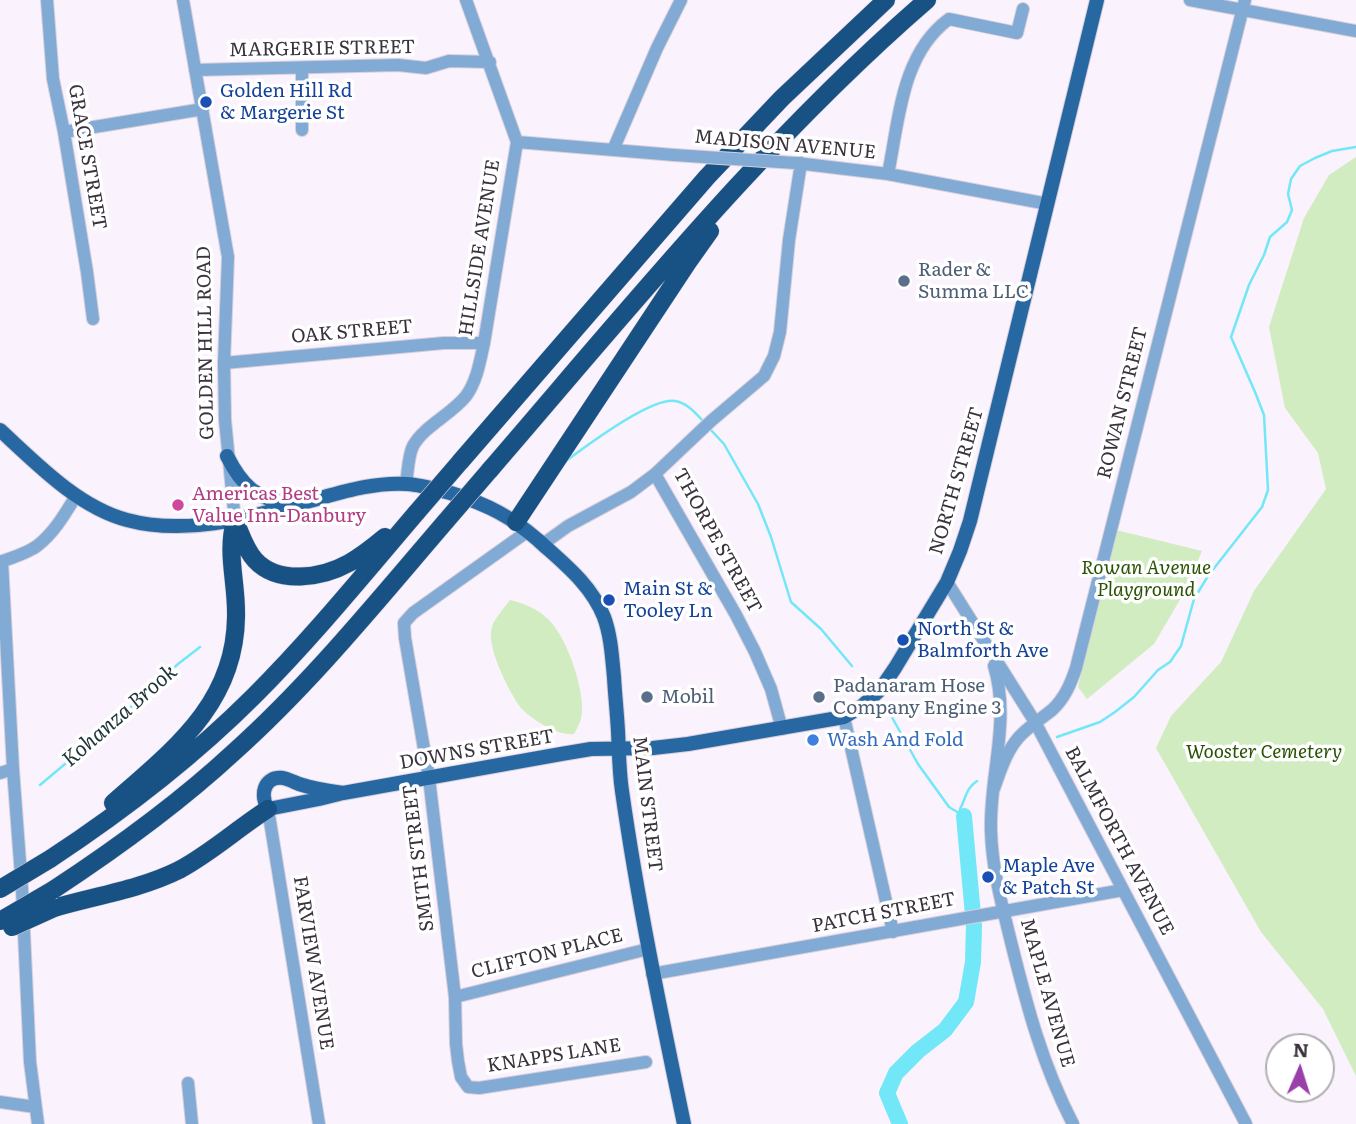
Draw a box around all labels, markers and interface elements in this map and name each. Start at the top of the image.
street label: MARGERIE STREET [229,36,415,62]
place label: Golden Hill Rd & Margerie St [220,80,352,124]
street label: GRACE STREET [63,83,111,231]
marker: Golden Hill Rd & Margerie St [198,94,214,110]
street label: MADISON AVENUE [693,126,877,164]
street label: HILLSIDE AVENUE [455,158,505,338]
street label: GOLDEN HILL ROAD [193,246,219,440]
place label: Rader & Summa LLC [918,259,1029,303]
marker: Rader & Summa LLC [896,273,912,289]
street label: OAK STREET [290,315,414,349]
street label: ROWAN STREET [1093,325,1153,481]
street label: NORTH STREET [925,405,989,557]
street label: THORPE STREET [668,465,766,617]
place label: Americas Best Value Inn-Danbury [192,483,366,527]
marker: Americas Best Value Inn-Danbury [170,497,186,513]
park label: Rowan Avenue Playground [1081,557,1211,601]
place label: Main St & Tooley Ln [623,578,713,622]
marker: Main St & Tooley Ln [601,592,617,608]
place label: North St & Balmforth Ave [917,618,1049,662]
marker: North St & Balmforth Ave [895,632,911,648]
water label: Kohanza Brook [58,659,182,773]
place label: Padanaram Hose Company Engine 3 [833,675,1002,719]
place label: Mobil [661,686,714,708]
marker: Mobil [639,689,655,705]
marker: Padanaram Hose Company Engine 3 [811,689,827,705]
street label: DOWNS STREET [398,725,556,775]
place label: Wash And Fold [827,729,964,751]
marker: Wash And Fold [805,732,821,748]
street label: MAIN STREET [627,735,667,873]
park label: Wooster Cemetery [1186,741,1342,763]
street label: BALMFORTH AVENUE [1060,743,1178,939]
street label: SMITH STREET [399,783,439,933]
place label: Maple Ave & Patch St [1002,855,1095,899]
marker: Maple Ave & Patch St [980,869,996,885]
street label: FARVIEW AVENUE [288,874,338,1052]
street label: PATCH STREET [810,888,958,938]
street label: MAPLE AVENUE [1015,916,1079,1070]
street label: CLIFTON PLACE [469,924,625,984]
north arrow [1265,1033,1335,1103]
street label: KNAPPS LANE [485,1034,623,1078]
text: N [1292,1035,1310,1063]

